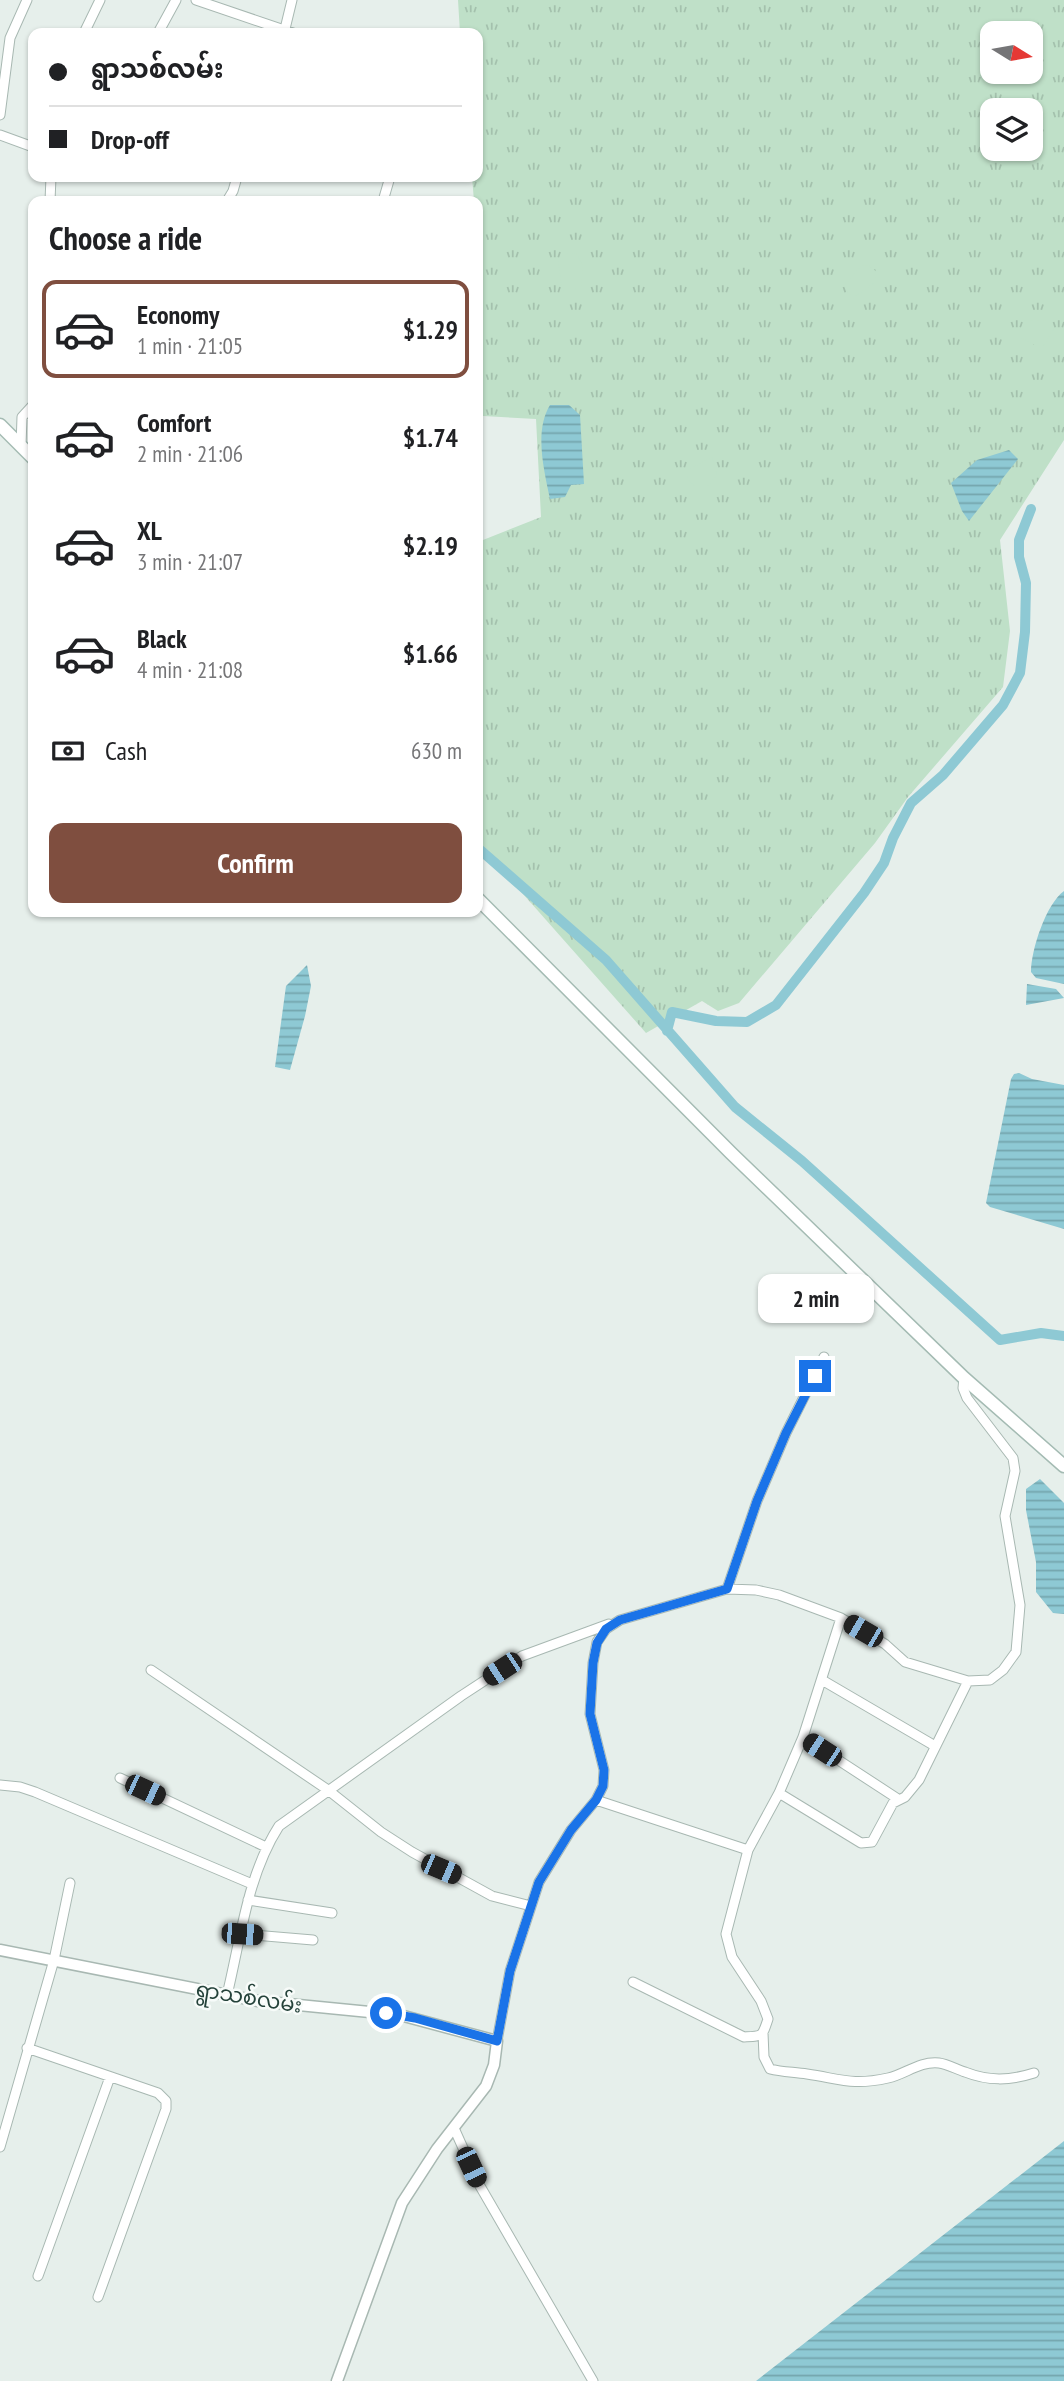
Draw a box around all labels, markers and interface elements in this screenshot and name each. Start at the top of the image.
north arrow [980,21,1043,84]
map controls [980,21,1043,161]
text: ရွာသစ်လမ်း [91,52,224,85]
button: layers [980,98,1043,161]
text: Drop-off [91,123,169,156]
text: Choose a ride [49,217,202,259]
icon: car [53,298,116,361]
text: Economy [137,298,219,331]
text: $1.29 [403,313,458,346]
text: 1 min · 21:05 [137,331,243,360]
icon: car [53,406,116,469]
text: Comfort [137,406,211,439]
text: $1.74 [403,421,458,454]
text: 2 min · 21:06 [137,439,243,468]
icon: car [53,514,116,577]
text: XL [137,514,162,547]
text: $2.19 [403,529,458,562]
text: 3 min · 21:07 [137,547,243,576]
icon: car [53,622,116,685]
text: Black [137,622,187,655]
text: $1.66 [403,637,458,670]
text: 4 min · 21:08 [137,655,243,684]
icon: cash [49,732,87,770]
text: Cash [105,734,147,767]
text: 630 m [411,736,462,765]
button: Confirm [49,823,462,903]
callout: 2 min [757,1274,873,1324]
text: 2 min [793,1284,839,1313]
route end [799,1360,831,1392]
car [840,1611,887,1651]
car [479,1649,526,1689]
car [799,1730,846,1770]
car [122,1772,169,1808]
car [418,1851,465,1887]
car [221,1922,264,1946]
street label: ရွာသစ်လမ်း [193,1973,304,2023]
route start [370,1997,402,2029]
car [453,2144,490,2190]

